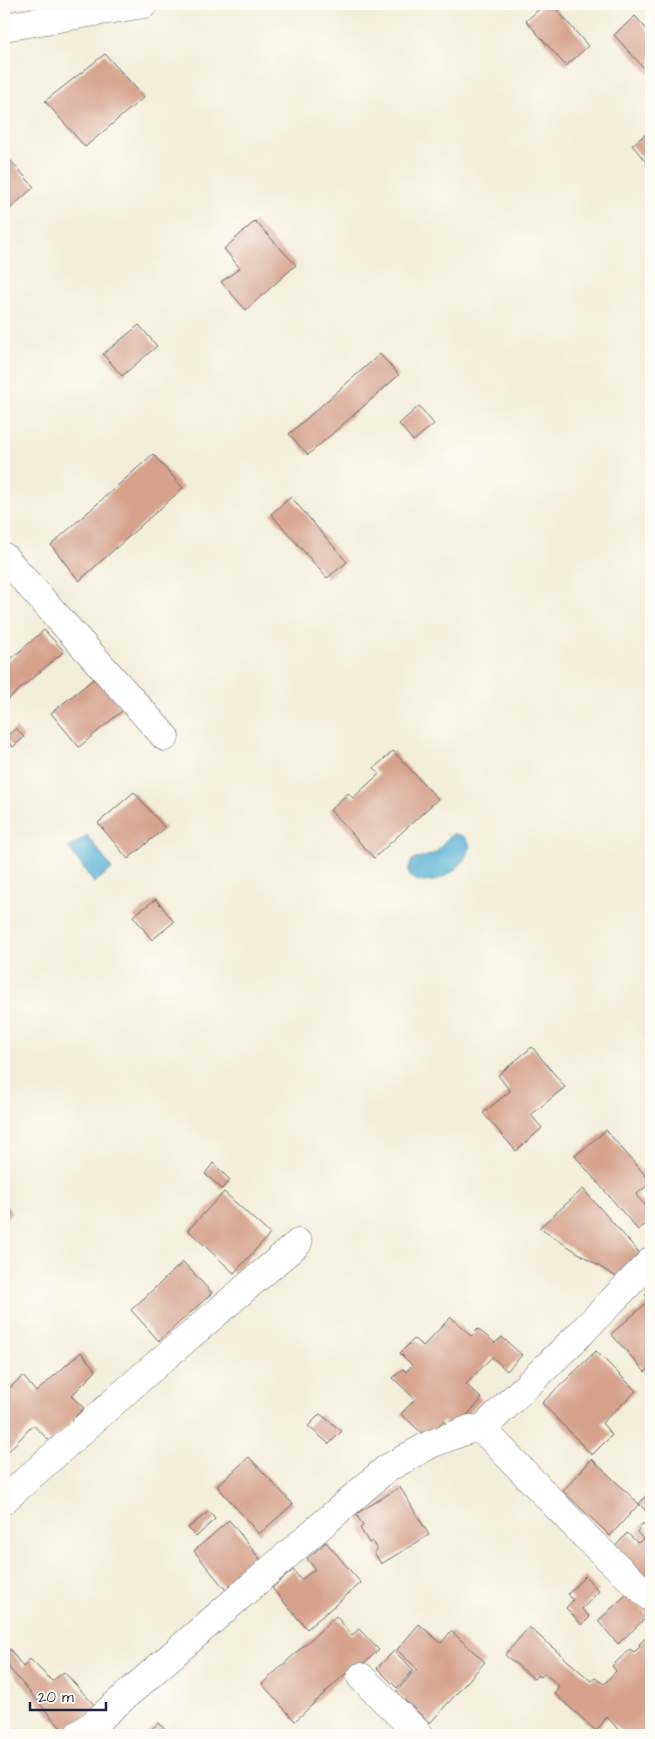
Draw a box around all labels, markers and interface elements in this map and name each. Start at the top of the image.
scale bar [30,1679,106,1711]
text: 20 m [38,1687,74,1708]

